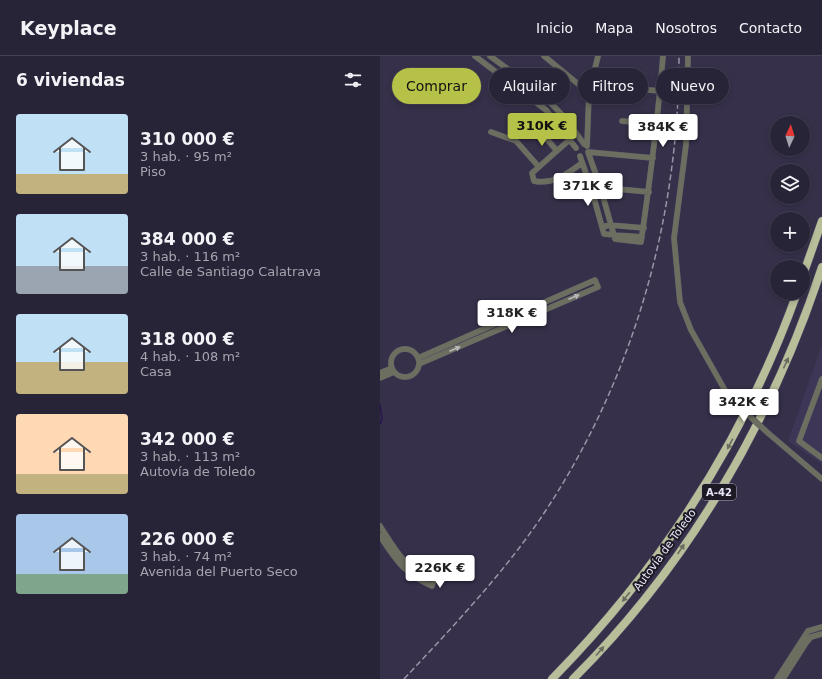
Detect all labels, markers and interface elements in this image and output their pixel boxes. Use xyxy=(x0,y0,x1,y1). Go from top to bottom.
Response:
text: Keyplace xyxy=(20,17,117,39)
text: Inicio xyxy=(536,20,573,36)
text: Mapa xyxy=(595,20,633,36)
text: Nosotros xyxy=(655,20,717,36)
text: Contacto xyxy=(739,20,802,36)
chip: Comprar xyxy=(392,68,481,104)
chip: Alquilar xyxy=(489,68,570,104)
chip: Filtros xyxy=(578,68,648,104)
chip: Nuevo xyxy=(656,68,729,104)
icon: filters xyxy=(342,69,364,91)
text: 6 viviendas xyxy=(16,70,125,90)
pin: 310K € xyxy=(509,113,575,147)
pin: 384K € xyxy=(630,114,696,148)
north arrow xyxy=(770,116,810,156)
map controls xyxy=(770,116,810,300)
text: 310K € xyxy=(517,118,567,133)
text: 384K € xyxy=(638,119,688,134)
text: 310 000 € xyxy=(140,129,235,149)
icon: home xyxy=(48,130,96,178)
text: 3 hab. · 95 m² xyxy=(140,149,232,164)
text: Piso xyxy=(140,164,166,179)
button: layers xyxy=(770,164,810,204)
pin: 371K € xyxy=(555,173,621,207)
text: 371K € xyxy=(563,178,613,193)
button: + xyxy=(770,212,810,252)
text: 384 000 € xyxy=(140,229,235,249)
icon: home xyxy=(48,230,96,278)
text: 3 hab. · 116 m² xyxy=(140,249,240,264)
button: − xyxy=(770,260,810,300)
text: Calle de Santiago Calatrava xyxy=(140,264,321,279)
one-way arrow xyxy=(569,294,581,300)
pin: 318K € xyxy=(479,300,545,334)
text: 318K € xyxy=(487,305,537,320)
text: 318 000 € xyxy=(140,329,235,349)
icon: home xyxy=(48,330,96,378)
one-way arrow xyxy=(449,346,460,352)
text: 4 hab. · 108 m² xyxy=(140,349,240,364)
one-way arrow xyxy=(783,358,789,369)
text: Casa xyxy=(140,364,172,379)
pin: 342K € xyxy=(711,389,777,423)
text: 342K € xyxy=(719,394,769,409)
text: 342 000 € xyxy=(140,429,235,449)
icon: home xyxy=(48,430,96,478)
one-way arrow xyxy=(726,438,733,449)
text: 3 hab. · 113 m² xyxy=(140,449,240,464)
text: Autovía de Toledo xyxy=(140,464,255,479)
road number: A-42 xyxy=(702,484,736,500)
street label: Autovía de Toledo xyxy=(631,506,699,593)
text: 226 000 € xyxy=(140,529,235,549)
icon: home xyxy=(48,530,96,578)
one-way arrow xyxy=(677,544,685,555)
text: 3 hab. · 74 m² xyxy=(140,549,232,564)
pin: 226K € xyxy=(407,555,473,589)
text: 226K € xyxy=(415,560,465,575)
text: Avenida del Puerto Seco xyxy=(140,564,298,579)
one-way arrow xyxy=(621,592,630,603)
one-way arrow xyxy=(595,646,605,656)

